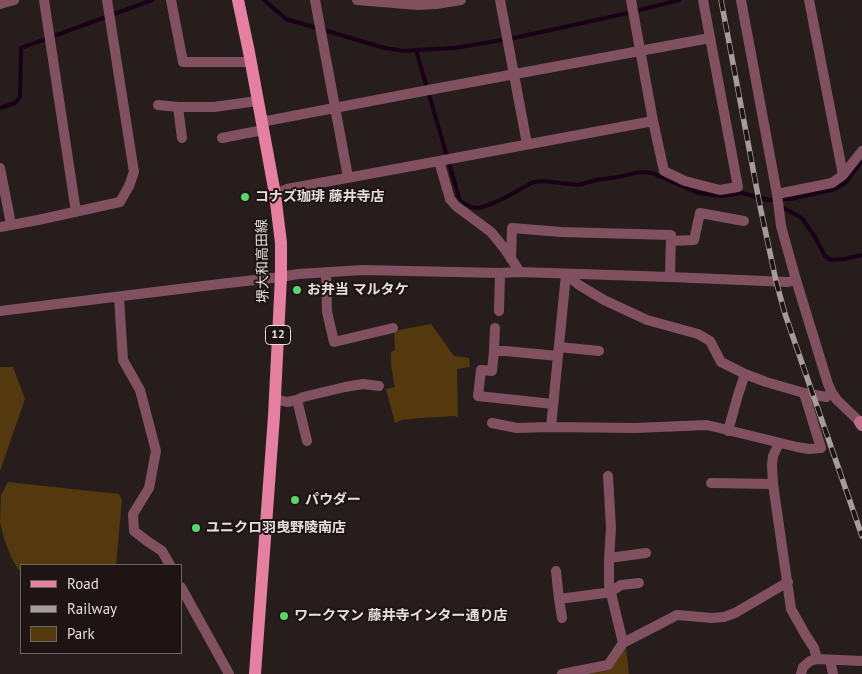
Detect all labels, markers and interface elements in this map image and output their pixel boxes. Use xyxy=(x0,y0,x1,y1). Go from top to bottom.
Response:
place label: コナズ珈琲 藤井寺店 xyxy=(255,189,385,205)
marker: コナズ珈琲 藤井寺店 xyxy=(239,191,251,203)
street label: 堺大和高田線 xyxy=(254,219,272,303)
place label: お弁当 マルタケ xyxy=(307,282,409,298)
marker: お弁当 マルタケ xyxy=(291,284,303,296)
road number: 12 xyxy=(266,326,290,344)
place label: パウダー xyxy=(305,492,361,508)
marker: パウダー xyxy=(289,494,301,506)
place label: ユニクロ羽曳野陵南店 xyxy=(206,520,346,536)
marker: ユニクロ羽曳野陵南店 xyxy=(190,522,202,534)
legend xyxy=(20,564,182,654)
text: Road xyxy=(67,574,99,593)
text: Railway xyxy=(67,599,117,618)
place label: ワークマン 藤井寺インター通り店 xyxy=(294,608,508,624)
marker: ワークマン 藤井寺インター通り店 xyxy=(278,610,290,622)
text: Park xyxy=(67,624,95,643)

